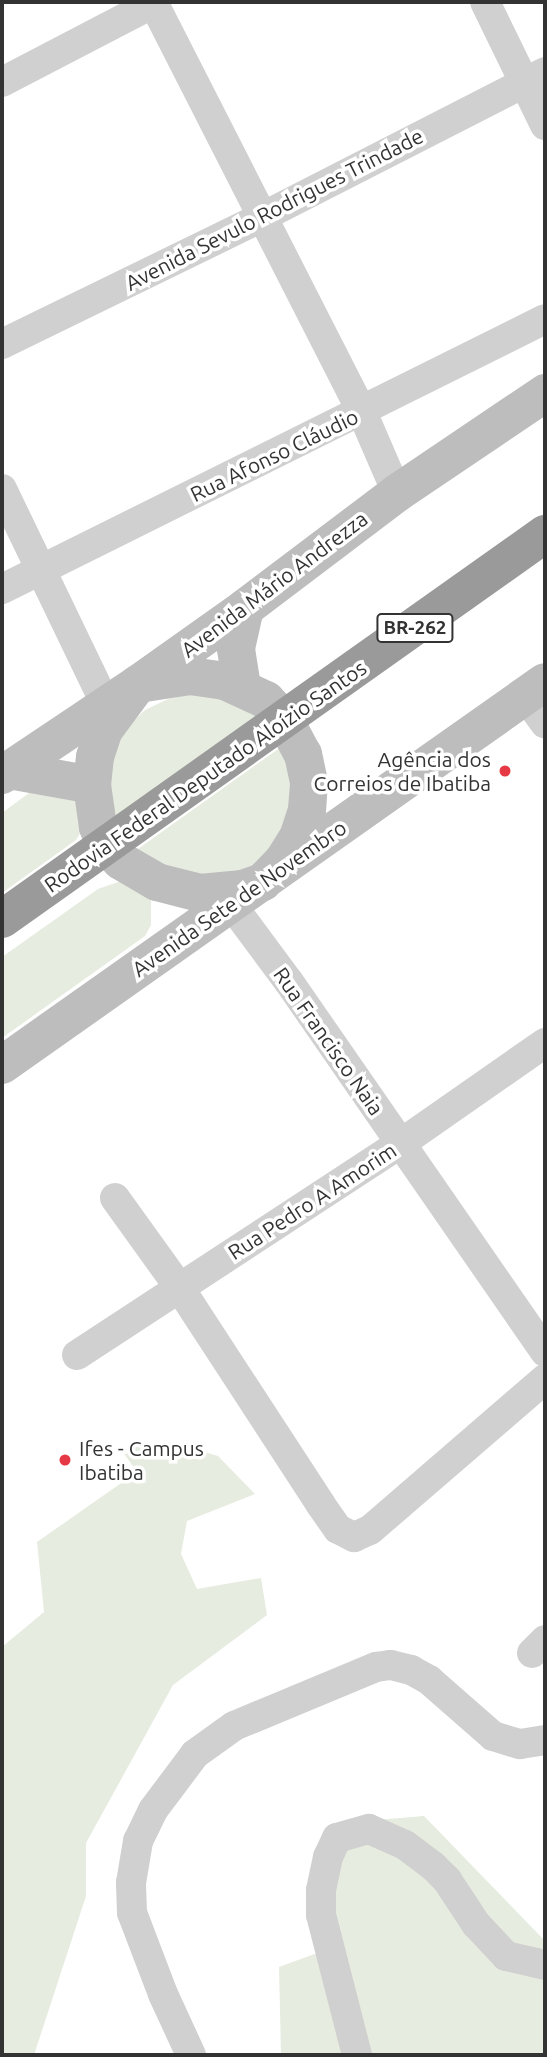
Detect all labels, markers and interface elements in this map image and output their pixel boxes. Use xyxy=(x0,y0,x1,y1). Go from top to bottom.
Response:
street label: Avenida Sevulo Rodrigues Trindade xyxy=(121,123,427,295)
street label: Rua Afonso Cláudio xyxy=(186,403,362,507)
street label: Avenida Mário Andrezza xyxy=(176,506,372,662)
road number: BR-262 xyxy=(375,612,455,643)
street label: Rodovia Federal Deputado Aloízio Santos xyxy=(39,655,371,897)
place label: Agência dos Correios de Ibatiba xyxy=(313,746,491,796)
marker: Agência dos Correios de Ibatiba xyxy=(497,763,513,779)
street label: Avenida Sete de Novembro xyxy=(127,814,351,982)
street label: Rua Francisco Naia xyxy=(269,962,389,1120)
street label: Rua Pedro A Amorim xyxy=(223,1137,401,1265)
place label: Ifes - Campus Ibatiba xyxy=(79,1435,204,1485)
marker: Ifes - Campus Ibatiba xyxy=(57,1452,73,1468)

